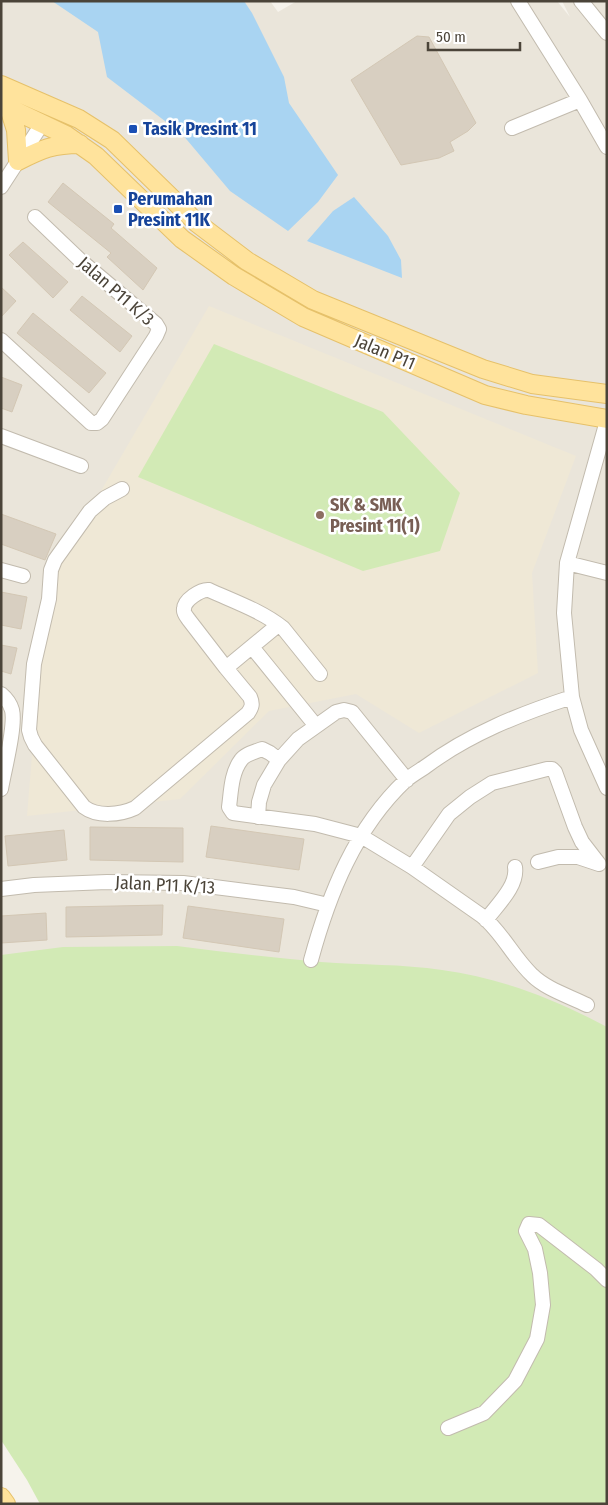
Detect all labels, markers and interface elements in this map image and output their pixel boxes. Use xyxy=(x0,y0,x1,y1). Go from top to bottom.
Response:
scale bar xyxy=(428,20,520,52)
text: 50 m xyxy=(436,28,466,46)
place label: Tasik Presint 11 xyxy=(143,118,257,140)
marker: Tasik Presint 11 xyxy=(127,123,139,135)
place label: Perumahan Presint 11K xyxy=(128,188,213,231)
marker: Perumahan Presint 11K xyxy=(112,203,124,215)
street label: Jalan P11 K/3 xyxy=(73,252,159,330)
street label: Jalan P11 xyxy=(351,329,419,375)
place label: SK & SMK Presint 11(1) xyxy=(330,494,420,537)
marker: SK & SMK Presint 11(1) xyxy=(314,509,326,521)
street label: Jalan P11 K/13 xyxy=(114,871,216,899)

